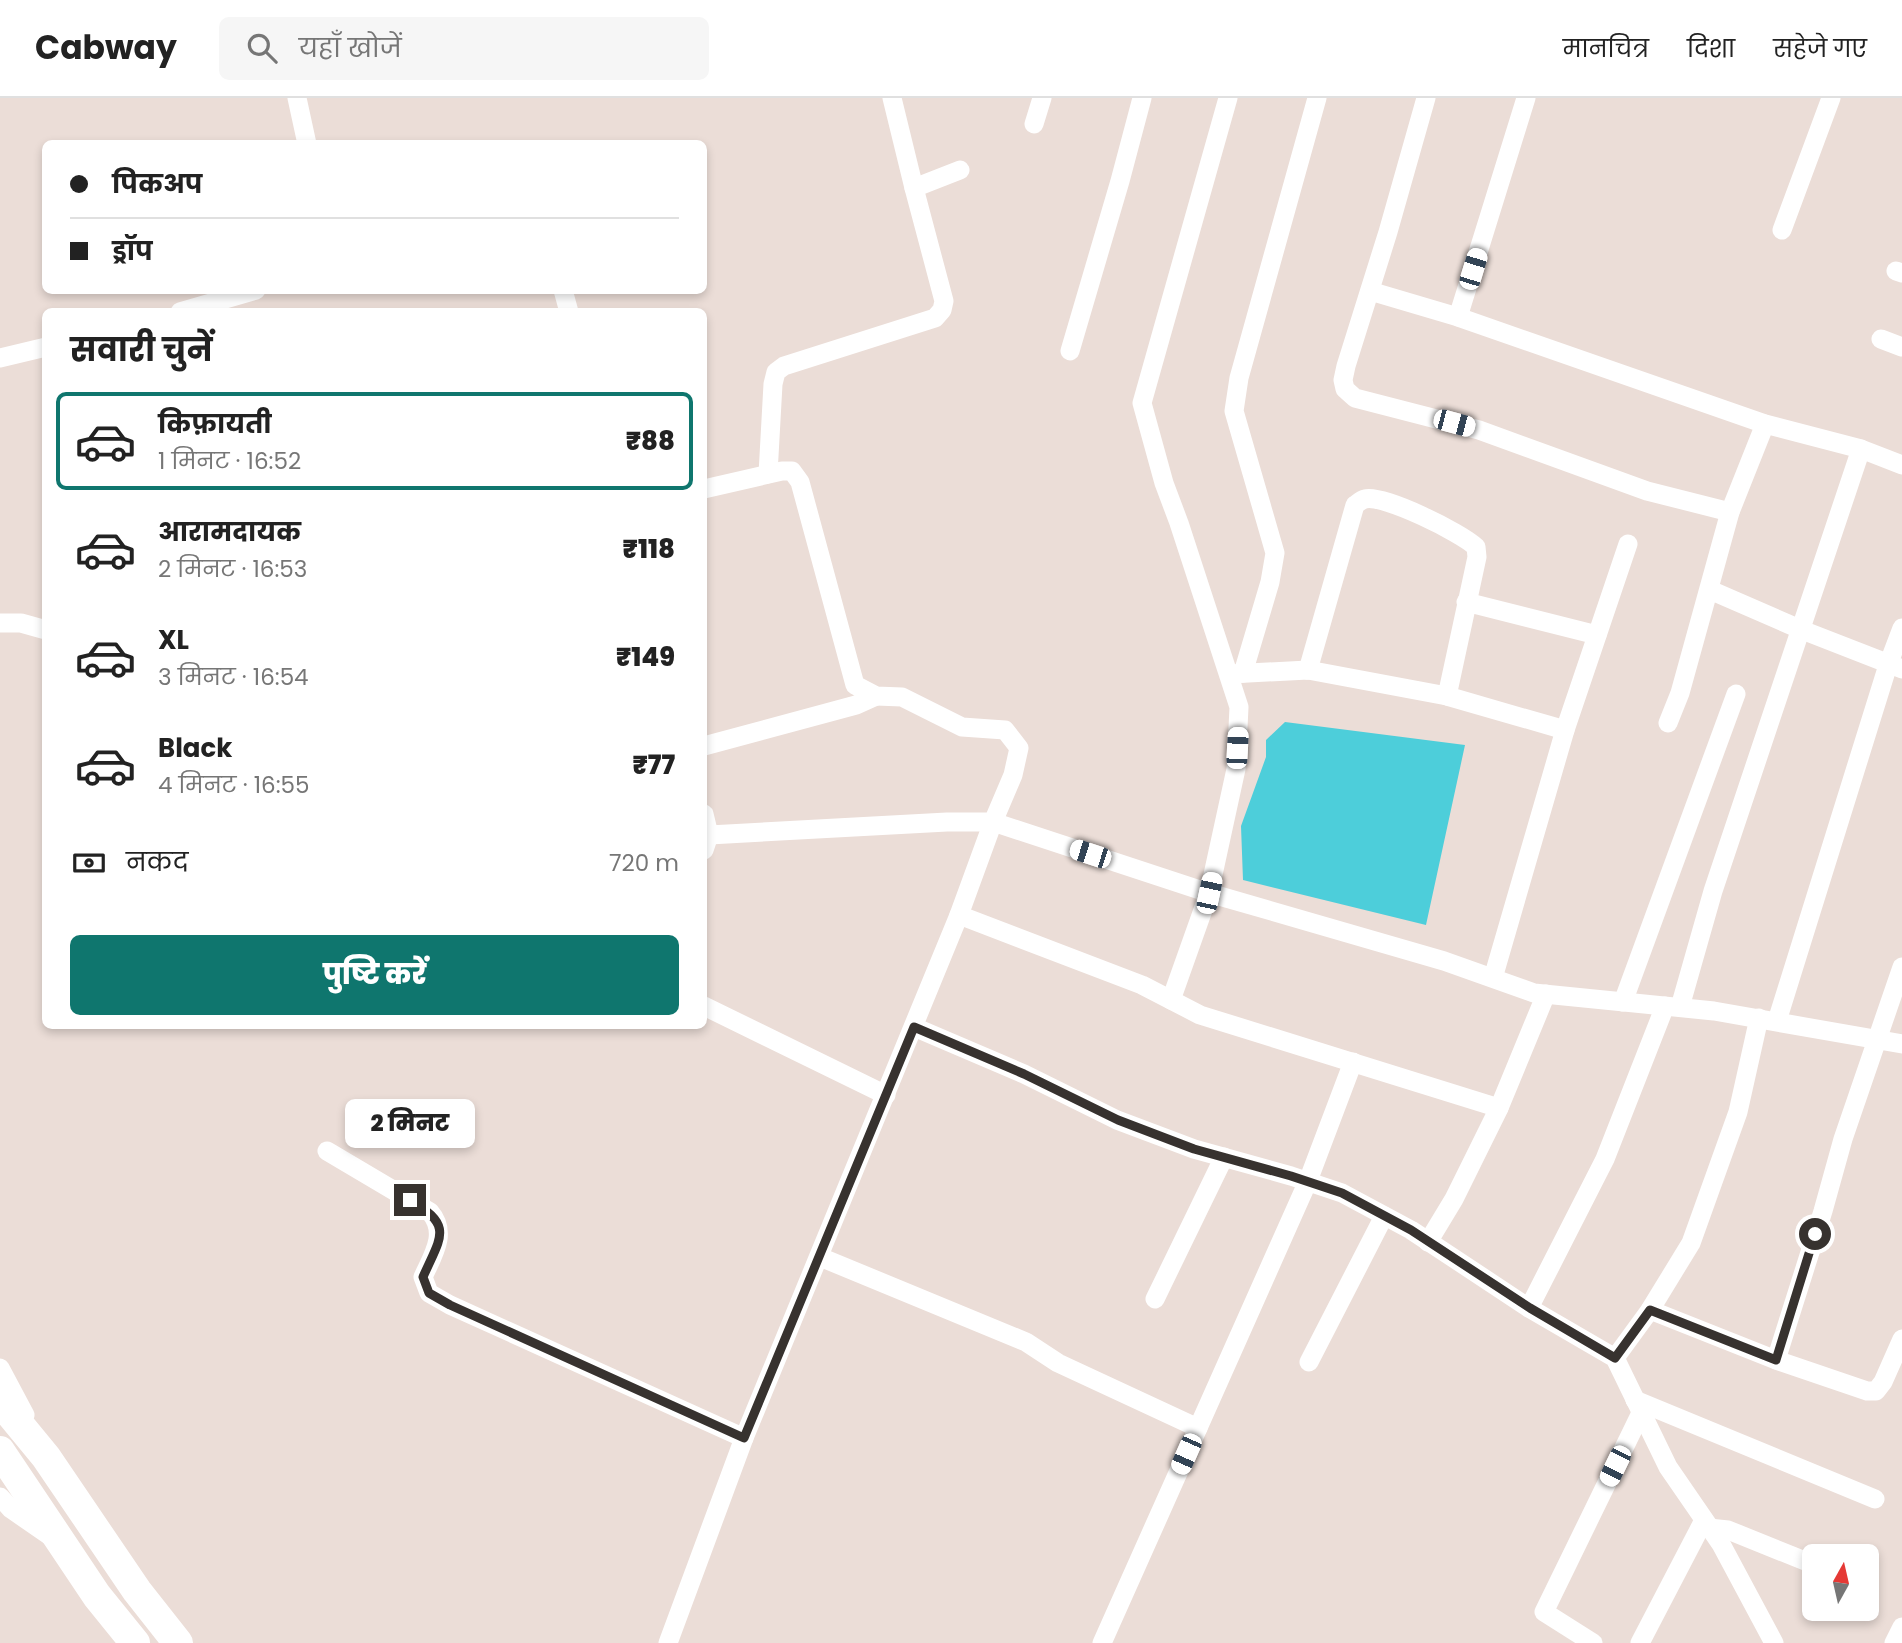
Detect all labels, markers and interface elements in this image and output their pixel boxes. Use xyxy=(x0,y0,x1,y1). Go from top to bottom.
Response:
search box xyxy=(219,17,709,80)
text: Cabway xyxy=(35,24,177,71)
icon: search xyxy=(243,29,281,67)
text: यहाँ खोजें xyxy=(299,30,402,66)
text: मानचित्र xyxy=(1563,32,1649,65)
text: दिशा xyxy=(1687,32,1735,65)
text: सहेजे गए xyxy=(1773,32,1867,65)
text: पिकअप xyxy=(112,166,202,202)
text: ड्रॉप xyxy=(112,233,153,269)
car xyxy=(1457,246,1490,292)
text: सवारी चुनें xyxy=(70,327,212,372)
text: किफ़ायती xyxy=(158,406,272,442)
car xyxy=(1431,407,1478,439)
icon: car xyxy=(74,410,137,473)
text: ₹88 xyxy=(626,423,675,459)
text: 1 मिनट · 16:52 xyxy=(158,445,301,477)
text: आरामदायक xyxy=(158,514,301,550)
icon: car xyxy=(74,518,137,581)
text: ₹118 xyxy=(623,531,675,567)
text: 2 मिनट · 16:53 xyxy=(158,553,307,585)
text: XL xyxy=(158,622,189,658)
icon: car xyxy=(74,626,137,689)
text: ₹149 xyxy=(616,639,675,675)
text: 3 मिनट · 16:54 xyxy=(158,661,309,693)
car xyxy=(1226,726,1249,770)
text: Black xyxy=(158,730,232,766)
icon: car xyxy=(74,734,137,797)
text: ₹77 xyxy=(633,747,675,783)
text: 4 मिनट · 16:55 xyxy=(158,769,309,801)
car xyxy=(1067,838,1114,870)
icon: cash xyxy=(70,844,108,882)
text: नकद xyxy=(126,844,188,880)
text: 720 m xyxy=(609,847,679,879)
car xyxy=(1195,870,1224,916)
button: पुष्टि करें xyxy=(70,935,679,1015)
callout: 2 मिनट xyxy=(345,1098,475,1148)
text: 2 मिनट xyxy=(371,1107,449,1139)
route end xyxy=(394,1184,426,1216)
route start xyxy=(1799,1218,1831,1250)
car xyxy=(1168,1431,1205,1477)
car xyxy=(1597,1443,1634,1489)
north arrow xyxy=(1802,1544,1880,1620)
map controls xyxy=(1802,1544,1879,1621)

